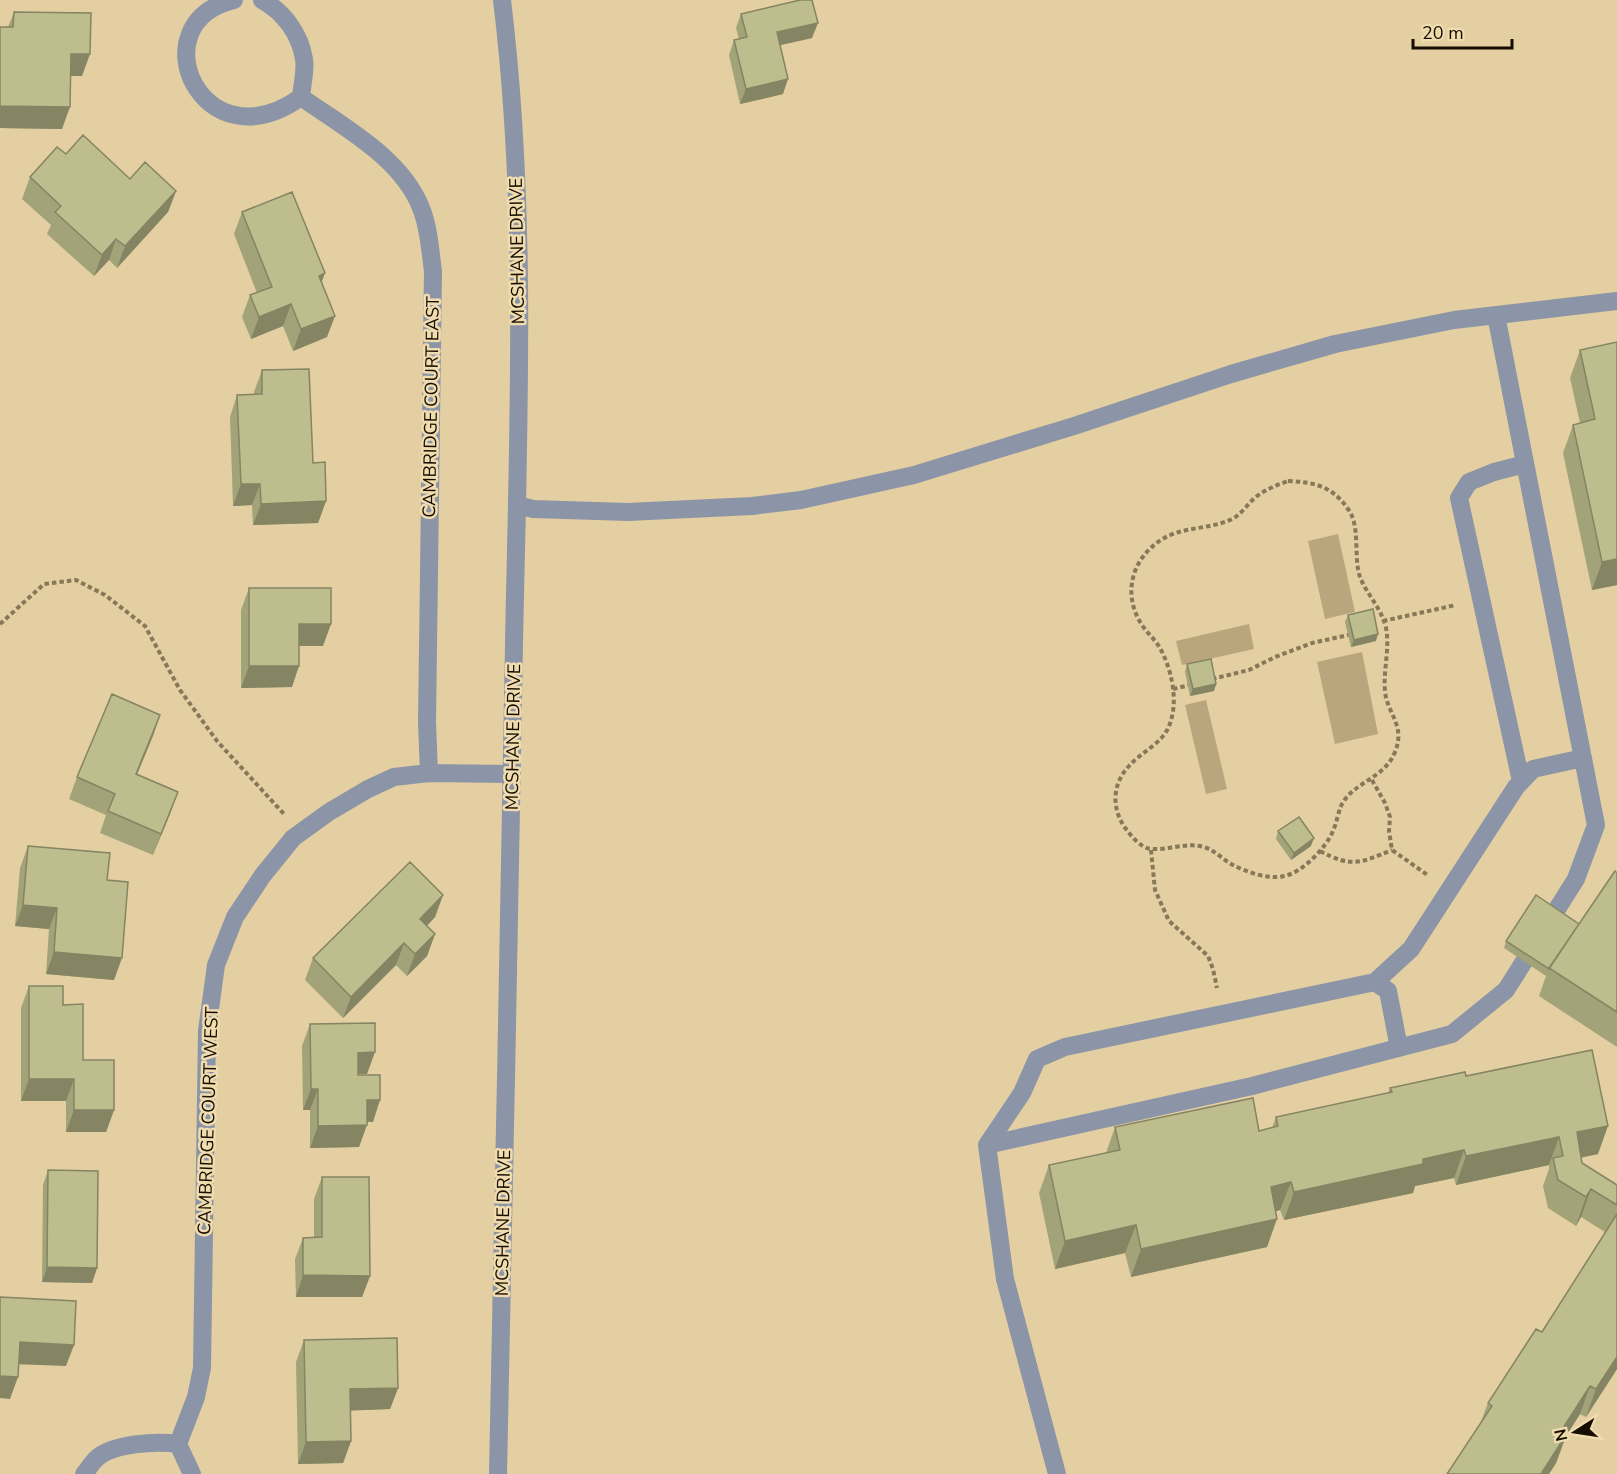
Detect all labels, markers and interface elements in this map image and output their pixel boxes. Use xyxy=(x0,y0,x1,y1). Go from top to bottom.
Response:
scale bar xyxy=(1413,12,1512,50)
text: 20 m xyxy=(1422,21,1464,45)
street label: MCSHANE DRIVE xyxy=(504,178,530,324)
street label: CAMBRIDGE COURT EAST xyxy=(417,296,445,518)
street label: MCSHANE DRIVE xyxy=(500,664,526,810)
street label: CAMBRIDGE COURT WEST xyxy=(192,1006,224,1235)
street label: MCSHANE DRIVE xyxy=(490,1150,516,1296)
north arrow xyxy=(1545,1402,1605,1462)
text: N xyxy=(1549,1427,1573,1443)

